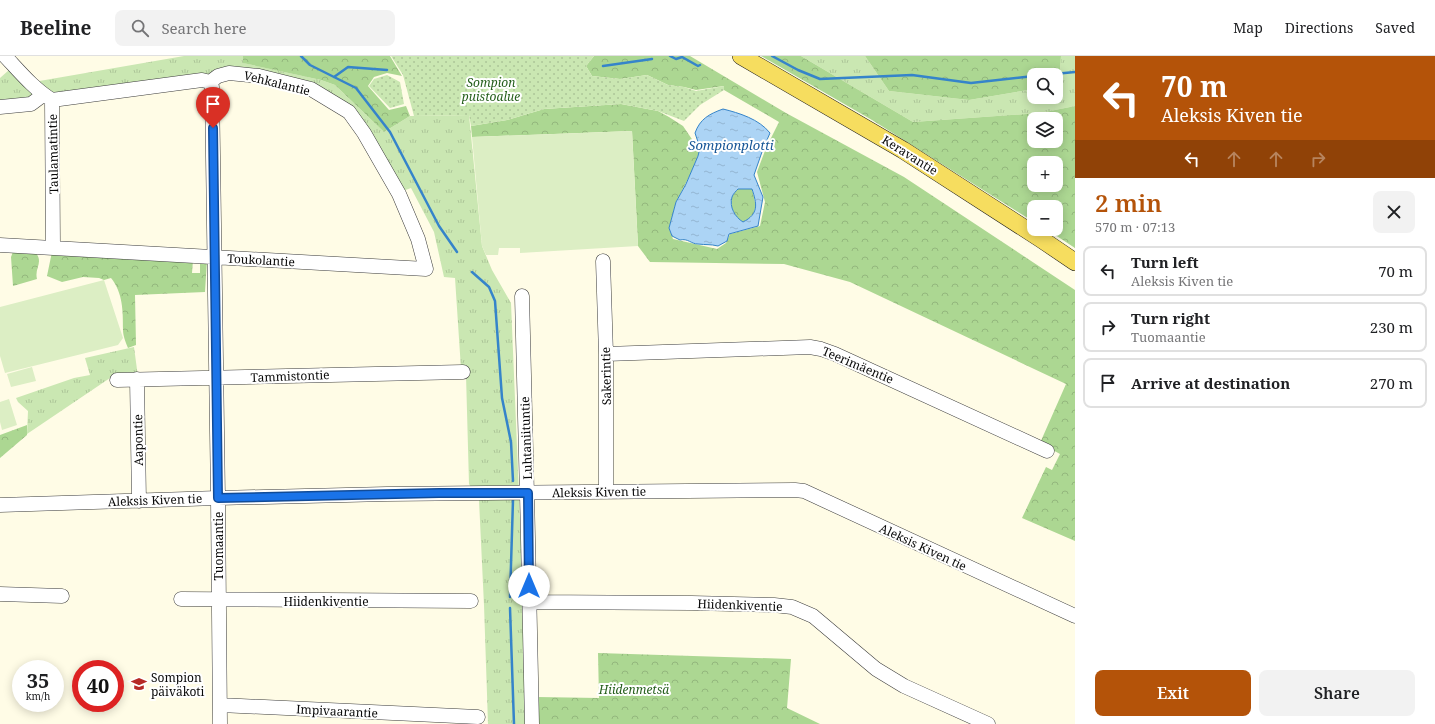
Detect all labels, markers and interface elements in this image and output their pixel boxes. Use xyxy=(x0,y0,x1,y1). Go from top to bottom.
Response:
search box xyxy=(115,10,395,46)
text: Beeline xyxy=(20,15,91,41)
icon: search xyxy=(129,17,151,39)
text: Search here xyxy=(161,18,247,38)
text: Map xyxy=(1233,18,1263,37)
text: Directions xyxy=(1285,18,1353,37)
text: Saved xyxy=(1375,18,1415,37)
street label: Vehkalantie xyxy=(242,67,312,99)
text: 70 m xyxy=(1161,67,1228,105)
map controls xyxy=(1027,68,1063,236)
button: search xyxy=(1027,68,1063,104)
icon: left xyxy=(1095,72,1147,124)
park label: Sompion puistoalue xyxy=(461,74,520,105)
pin xyxy=(196,87,230,128)
icon: arrive xyxy=(202,93,224,115)
text: Aleksis Kiven tie xyxy=(1161,103,1303,127)
button: layers xyxy=(1027,112,1063,148)
street label: Taulamatintie xyxy=(44,114,62,194)
street label: Keravantie xyxy=(879,131,941,179)
water label: Sompionplotti xyxy=(688,136,774,154)
icon: left xyxy=(1181,148,1203,170)
icon: ahead xyxy=(1223,148,1245,170)
icon: ahead xyxy=(1265,148,1287,170)
icon: right xyxy=(1307,148,1329,170)
button: + xyxy=(1027,156,1063,192)
text: 2 min xyxy=(1095,186,1162,219)
button: close xyxy=(1373,191,1415,233)
button: − xyxy=(1027,200,1063,236)
text: 570 m · 07:13 xyxy=(1095,218,1175,236)
street label: Toukolantie xyxy=(227,250,295,270)
text: Turn left xyxy=(1131,252,1199,272)
icon: left xyxy=(1097,260,1119,282)
text: 70 m xyxy=(1378,261,1413,281)
text: Aleksis Kiven tie xyxy=(1131,272,1233,290)
text: Turn right xyxy=(1131,308,1210,328)
icon: right xyxy=(1097,316,1119,338)
text: 230 m xyxy=(1370,317,1413,337)
text: Tuomaantie xyxy=(1131,328,1206,346)
street label: Teerimäentie xyxy=(820,342,896,388)
street label: Sakerintie xyxy=(597,347,615,405)
street label: Tammistontie xyxy=(250,366,330,386)
icon: arrive xyxy=(1097,372,1119,394)
text: Arrive at destination xyxy=(1131,373,1290,393)
text: 270 m xyxy=(1370,373,1413,393)
street label: Luhtaniituntie xyxy=(516,396,536,480)
street label: Aapontie xyxy=(129,414,147,466)
street label: Aleksis Kiven tie xyxy=(552,483,646,501)
street label: Aleksis Kiven tie xyxy=(108,490,202,510)
street label: Tuomaantie xyxy=(210,512,227,580)
street label: Aleksis Kiven tie xyxy=(877,519,969,575)
position arrow xyxy=(508,565,550,607)
street label: Hiidenkiventie xyxy=(283,593,369,610)
street label: Hiidenkiventie xyxy=(697,595,783,615)
speed limit sign: 40 xyxy=(72,660,124,712)
text: 35 xyxy=(27,667,49,694)
place label: Sompion päiväkoti xyxy=(151,669,205,700)
button: Exit xyxy=(1095,670,1251,716)
button: Share xyxy=(1259,670,1415,716)
school or university icon: Sompion päiväkoti xyxy=(130,675,148,693)
park label: Hiidenmetsä xyxy=(598,681,669,698)
text: km/h xyxy=(26,689,50,703)
street label: Impivaarantie xyxy=(296,700,378,722)

